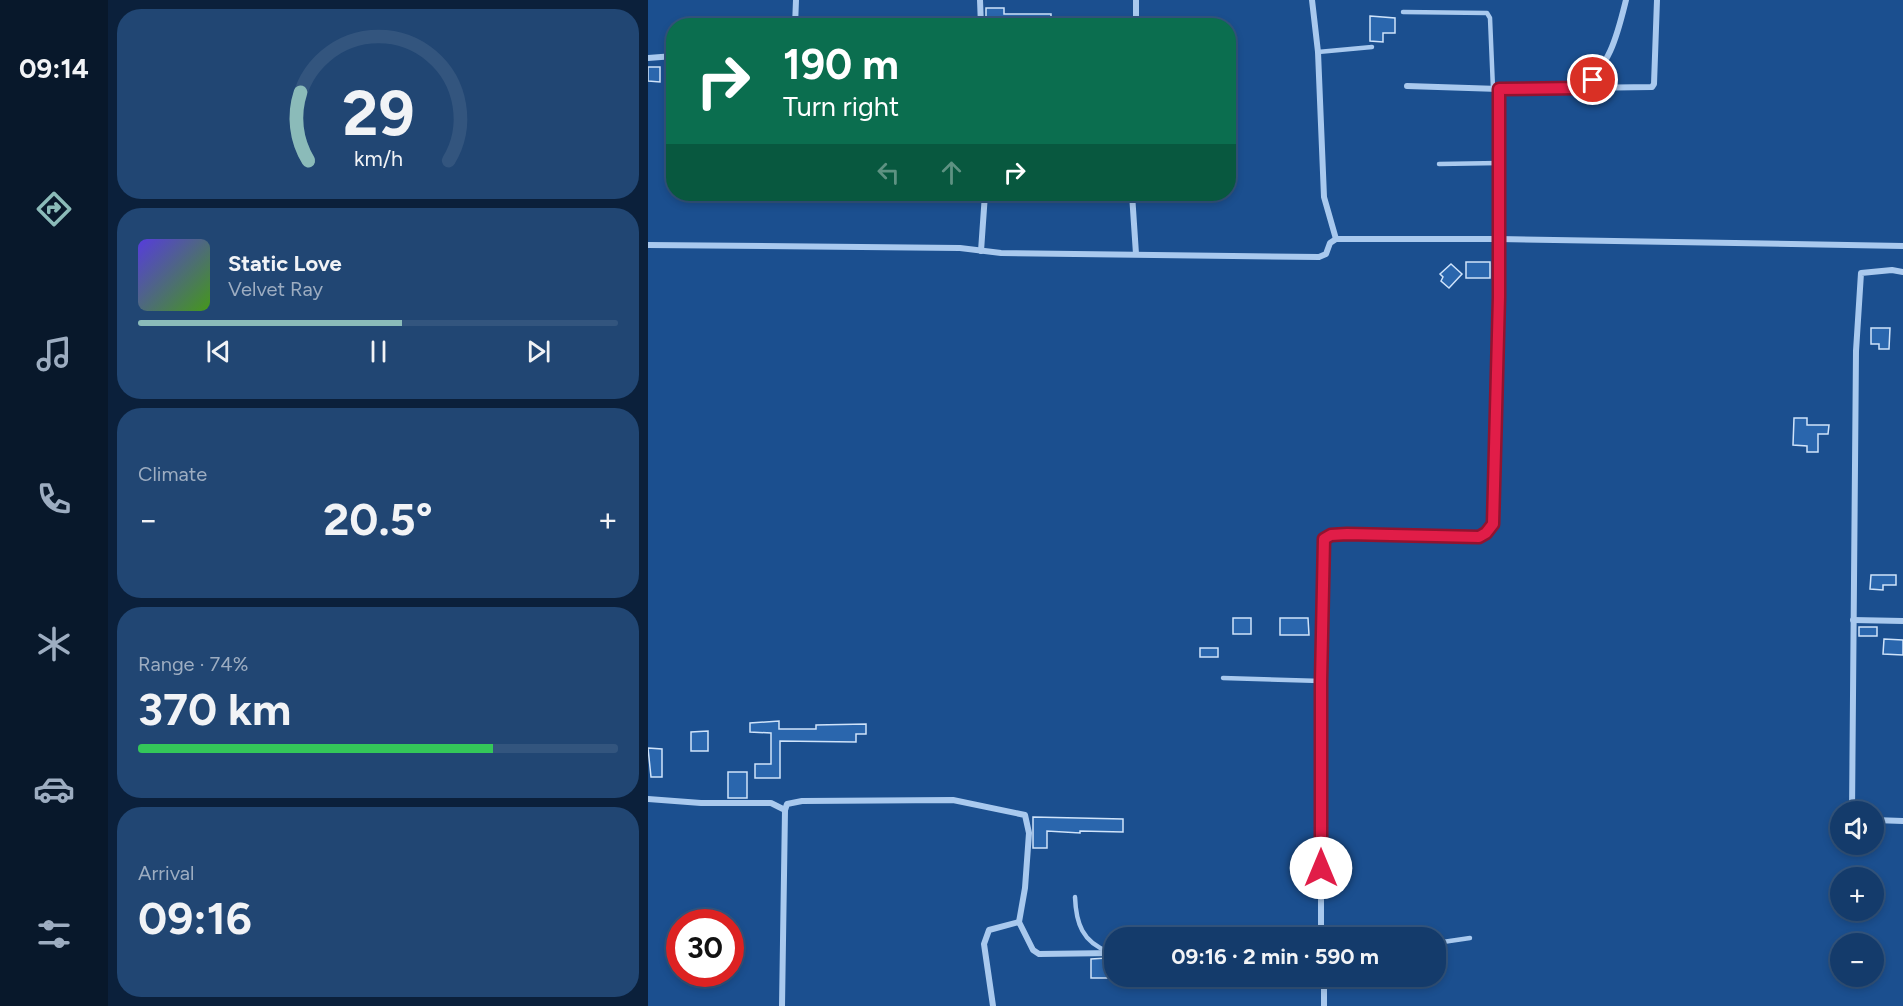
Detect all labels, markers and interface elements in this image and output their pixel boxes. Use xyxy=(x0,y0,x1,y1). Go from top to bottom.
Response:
text: 190 m xyxy=(783,39,899,90)
icon: right xyxy=(684,42,762,120)
text: 09:14 xyxy=(19,52,89,85)
pin xyxy=(1567,54,1618,105)
icon: arrive xyxy=(1576,63,1609,96)
text: 29 xyxy=(342,76,414,151)
text: Turn right xyxy=(783,90,899,123)
text: km/h xyxy=(354,147,402,172)
icon: left xyxy=(872,156,905,189)
icon: ahead xyxy=(935,156,968,189)
icon: right xyxy=(998,156,1031,189)
icon: directions xyxy=(33,188,75,230)
text: Static Love xyxy=(228,250,342,277)
text: Velvet Ray xyxy=(228,277,323,301)
icon: music xyxy=(33,333,75,375)
icon: previous xyxy=(202,335,235,368)
icon: pause xyxy=(362,335,395,368)
icon: next xyxy=(522,335,555,368)
text: Climate xyxy=(138,462,207,486)
icon: phone xyxy=(33,478,75,520)
text: 20.5° xyxy=(323,492,433,546)
text: − xyxy=(138,500,159,539)
text: + xyxy=(597,500,618,539)
icon: climate xyxy=(33,623,75,665)
text: Range · 74% xyxy=(138,652,248,676)
text: 370 km xyxy=(138,682,291,736)
icon: car xyxy=(33,768,75,810)
map controls xyxy=(1830,801,1884,987)
button: sound xyxy=(1830,801,1884,855)
position arrow xyxy=(1289,836,1353,900)
text: Arrival xyxy=(138,861,194,885)
button: + xyxy=(1830,867,1884,921)
text: 09:16 xyxy=(138,891,252,945)
speed limit sign: 30 xyxy=(666,909,744,987)
icon: filters xyxy=(33,913,75,955)
button: − xyxy=(1830,933,1884,987)
text: 09:16 · 2 min · 590 m xyxy=(1171,943,1379,970)

